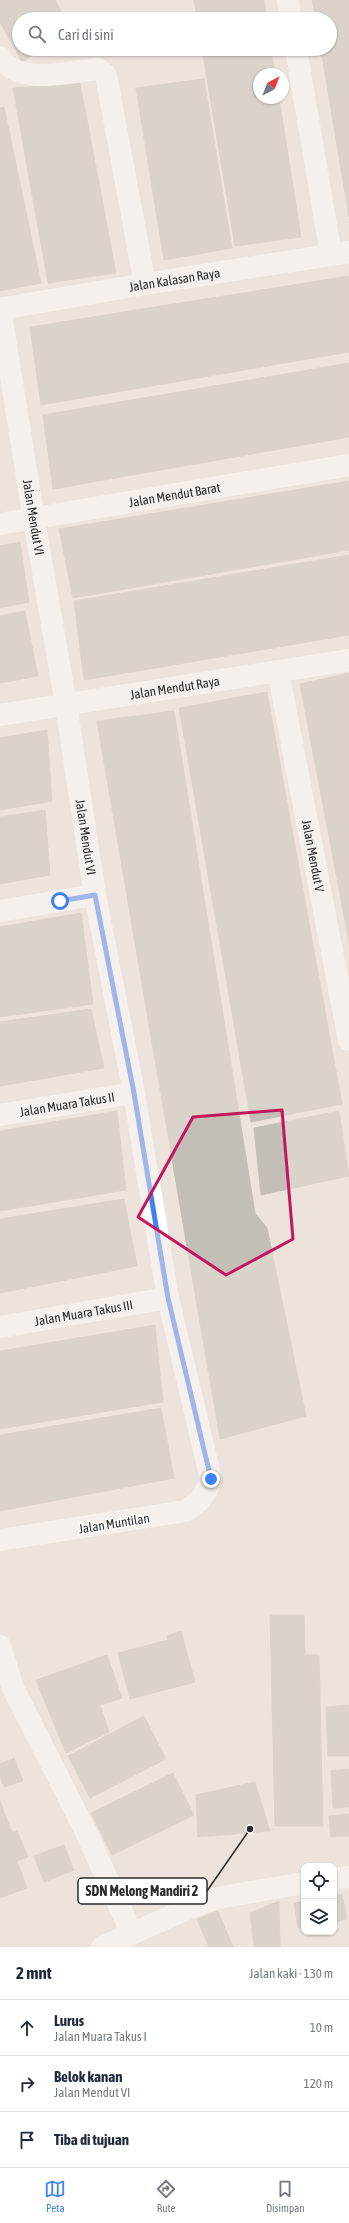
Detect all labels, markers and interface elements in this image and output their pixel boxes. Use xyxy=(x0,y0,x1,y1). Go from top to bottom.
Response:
search box xyxy=(12,12,337,56)
icon: search xyxy=(26,23,48,45)
text: Cari di sini xyxy=(58,26,114,43)
north arrow xyxy=(253,68,289,104)
street label: Jalan Kalasan Raya xyxy=(128,265,221,295)
street label: Jalan Mendut VI xyxy=(20,478,47,556)
street label: Jalan Mendut Barat xyxy=(128,480,222,510)
street label: Jalan Mendut Raya xyxy=(129,673,221,702)
street label: Jalan Mendut VI xyxy=(72,798,99,876)
street label: Jalan Mendut V xyxy=(299,818,327,894)
route start xyxy=(51,892,69,910)
street label: Jalan Muara Takus II xyxy=(19,1089,116,1120)
street label: Jalan Muara Takus III xyxy=(34,1297,134,1329)
route end xyxy=(202,1470,220,1488)
street label: Jalan Muntilan xyxy=(78,1510,151,1537)
map controls xyxy=(301,1863,337,1935)
button: locate xyxy=(301,1863,337,1899)
callout: SDN Melong Mandiri 2 xyxy=(78,1878,207,1904)
text: SDN Melong Mandiri 2 xyxy=(86,1883,199,1899)
button: layers xyxy=(301,1899,337,1935)
text: 2 mnt xyxy=(16,1963,52,1983)
text: Jalan kaki · 130 m xyxy=(249,1966,333,1981)
text: Lurus xyxy=(54,2012,84,2029)
icon: ahead xyxy=(16,2017,38,2039)
text: 10 m xyxy=(310,2020,333,2035)
text: Jalan Muara Takus I xyxy=(54,2029,147,2044)
text: Belok kanan xyxy=(54,2068,123,2085)
icon: right xyxy=(16,2073,38,2095)
text: 120 m xyxy=(304,2076,333,2091)
text: Jalan Mendut VI xyxy=(54,2085,130,2100)
icon: arrive xyxy=(16,2129,38,2151)
text: Tiba di tujuan xyxy=(54,2131,129,2148)
tab: Peta xyxy=(44,2178,66,2214)
tab: Rute xyxy=(155,2178,177,2214)
tab: Disimpan xyxy=(266,2178,305,2214)

